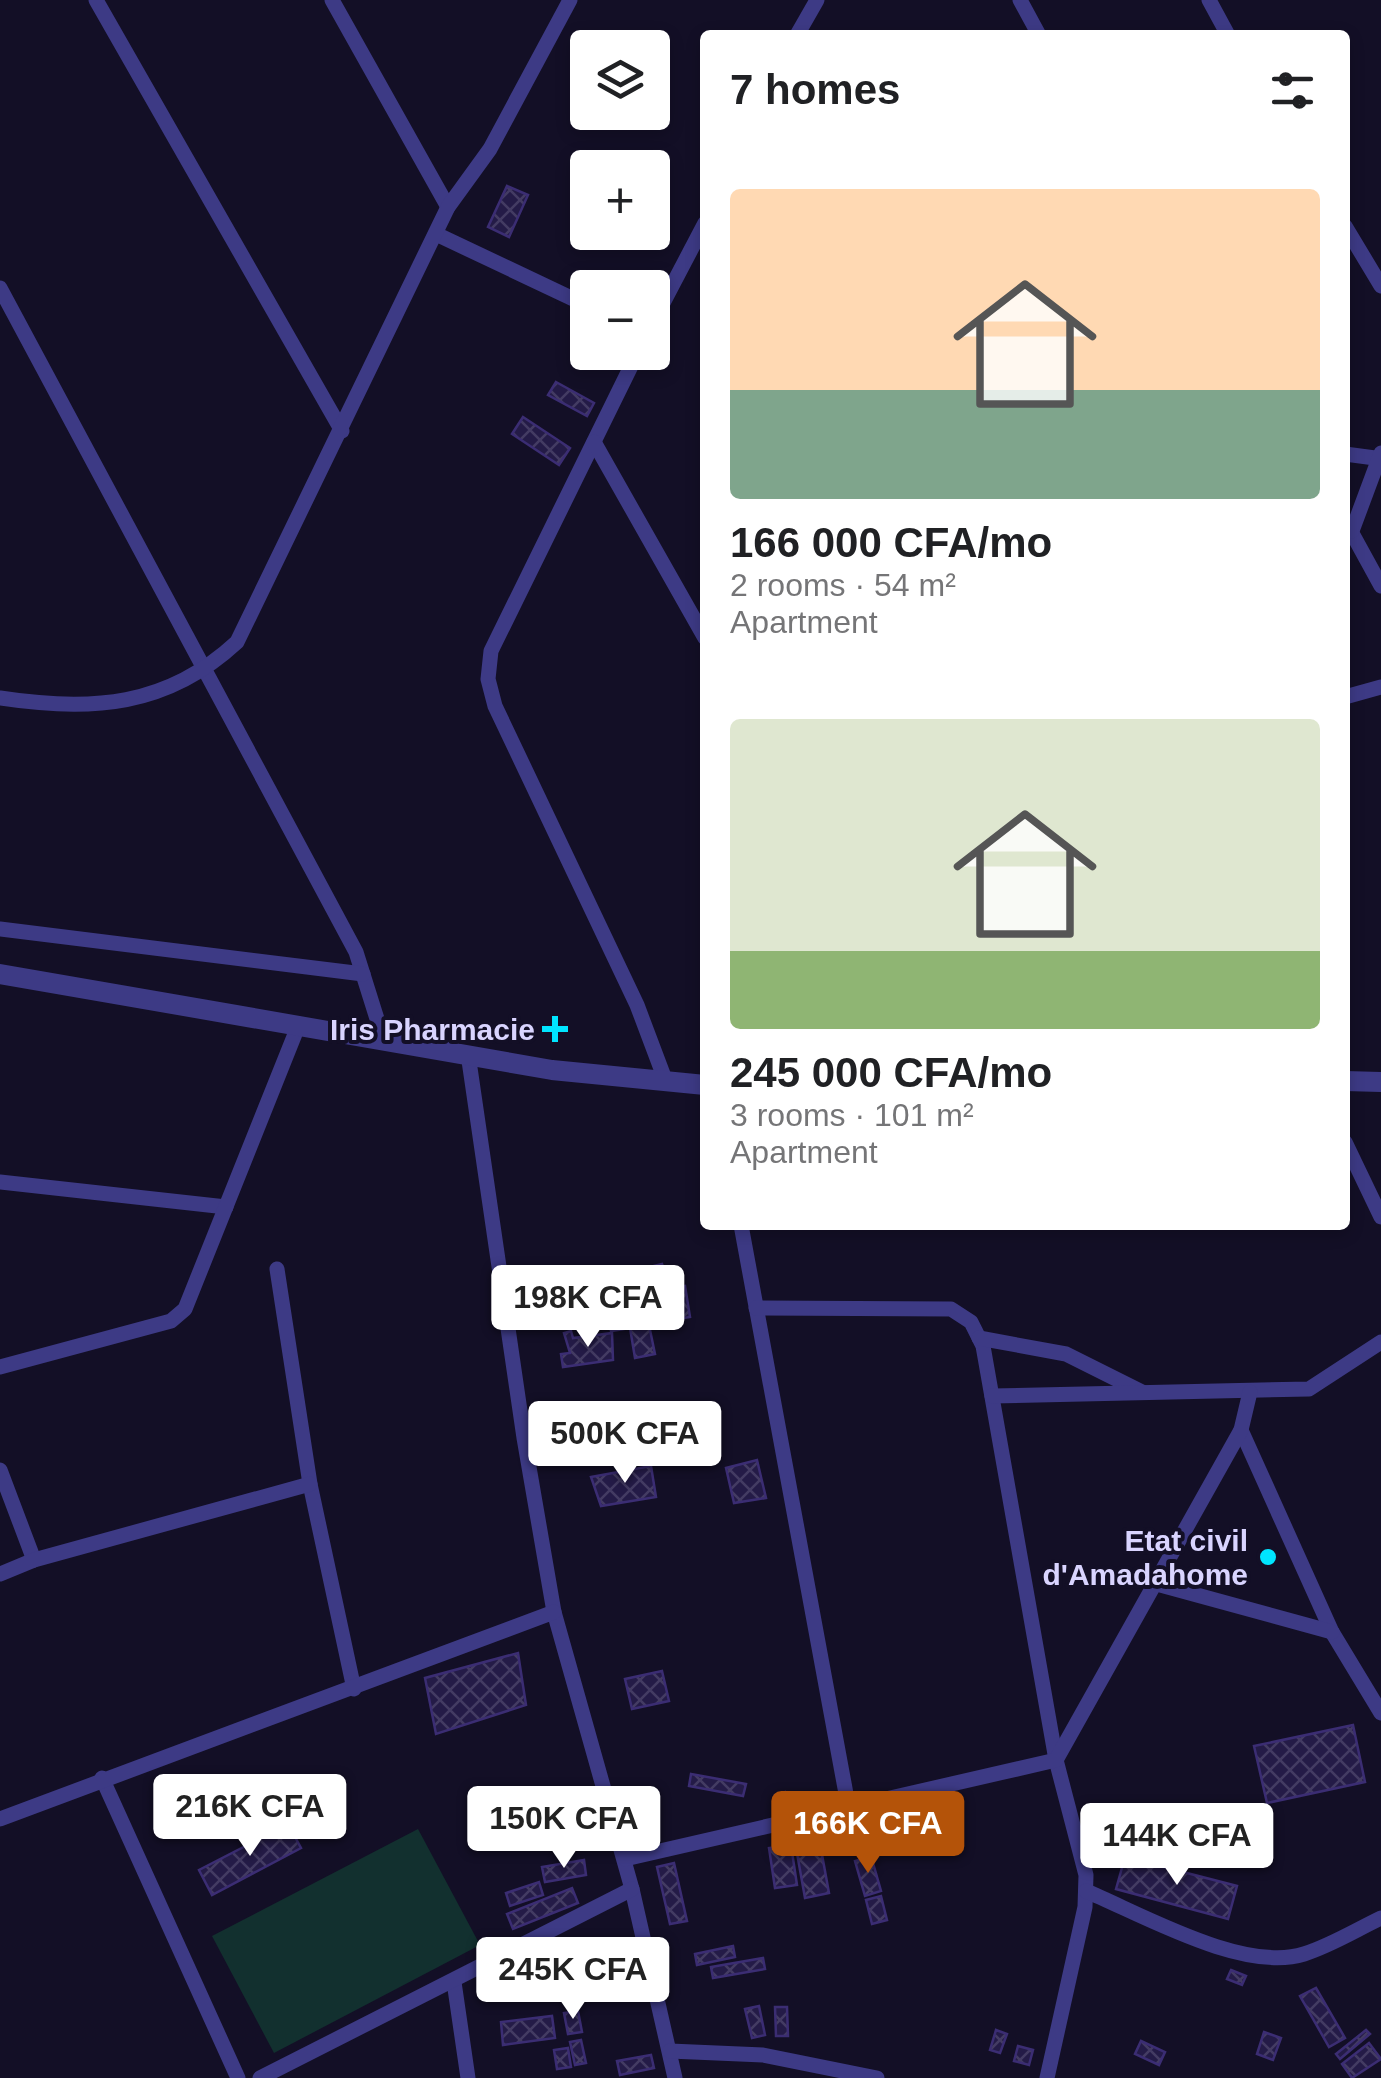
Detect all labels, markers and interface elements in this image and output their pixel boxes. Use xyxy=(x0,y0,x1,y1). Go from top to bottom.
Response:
map controls xyxy=(570,30,670,370)
button: layers xyxy=(570,30,670,130)
icon: filters xyxy=(1265,63,1320,118)
text: 7 homes xyxy=(730,66,900,113)
button: + xyxy=(570,150,670,250)
icon: home xyxy=(935,254,1115,434)
button: − xyxy=(570,270,670,370)
text: 166 000 CFA/mo xyxy=(730,519,1052,566)
text: 2 rooms · 54 m² xyxy=(730,567,956,603)
text: Apartment xyxy=(730,604,878,640)
icon: home xyxy=(935,784,1115,964)
place label: Iris Pharmacie xyxy=(330,1013,535,1046)
marker: Iris Pharmacie xyxy=(544,1018,566,1040)
text: 245 000 CFA/mo xyxy=(730,1049,1052,1096)
text: 3 rooms · 101 m² xyxy=(730,1097,974,1133)
text: Apartment xyxy=(730,1134,878,1170)
pin: 198K CFA xyxy=(485,1265,691,1350)
text: 198K CFA xyxy=(513,1279,663,1315)
pin: 500K CFA xyxy=(522,1401,728,1486)
text: 500K CFA xyxy=(550,1415,700,1451)
place label: Etat civil d'Amadahome xyxy=(1042,1524,1248,1591)
marker: Etat civil d'Amadahome xyxy=(1257,1546,1279,1568)
pin: 216K CFA xyxy=(147,1774,353,1859)
pin: 150K CFA xyxy=(461,1786,667,1871)
text: 216K CFA xyxy=(175,1788,325,1824)
pin: 166K CFA xyxy=(765,1791,971,1876)
text: 150K CFA xyxy=(489,1800,639,1836)
pin: 144K CFA xyxy=(1074,1803,1280,1888)
text: 166K CFA xyxy=(793,1805,943,1841)
text: 144K CFA xyxy=(1102,1817,1252,1853)
pin: 245K CFA xyxy=(470,1937,676,2022)
text: 245K CFA xyxy=(498,1951,648,1987)

